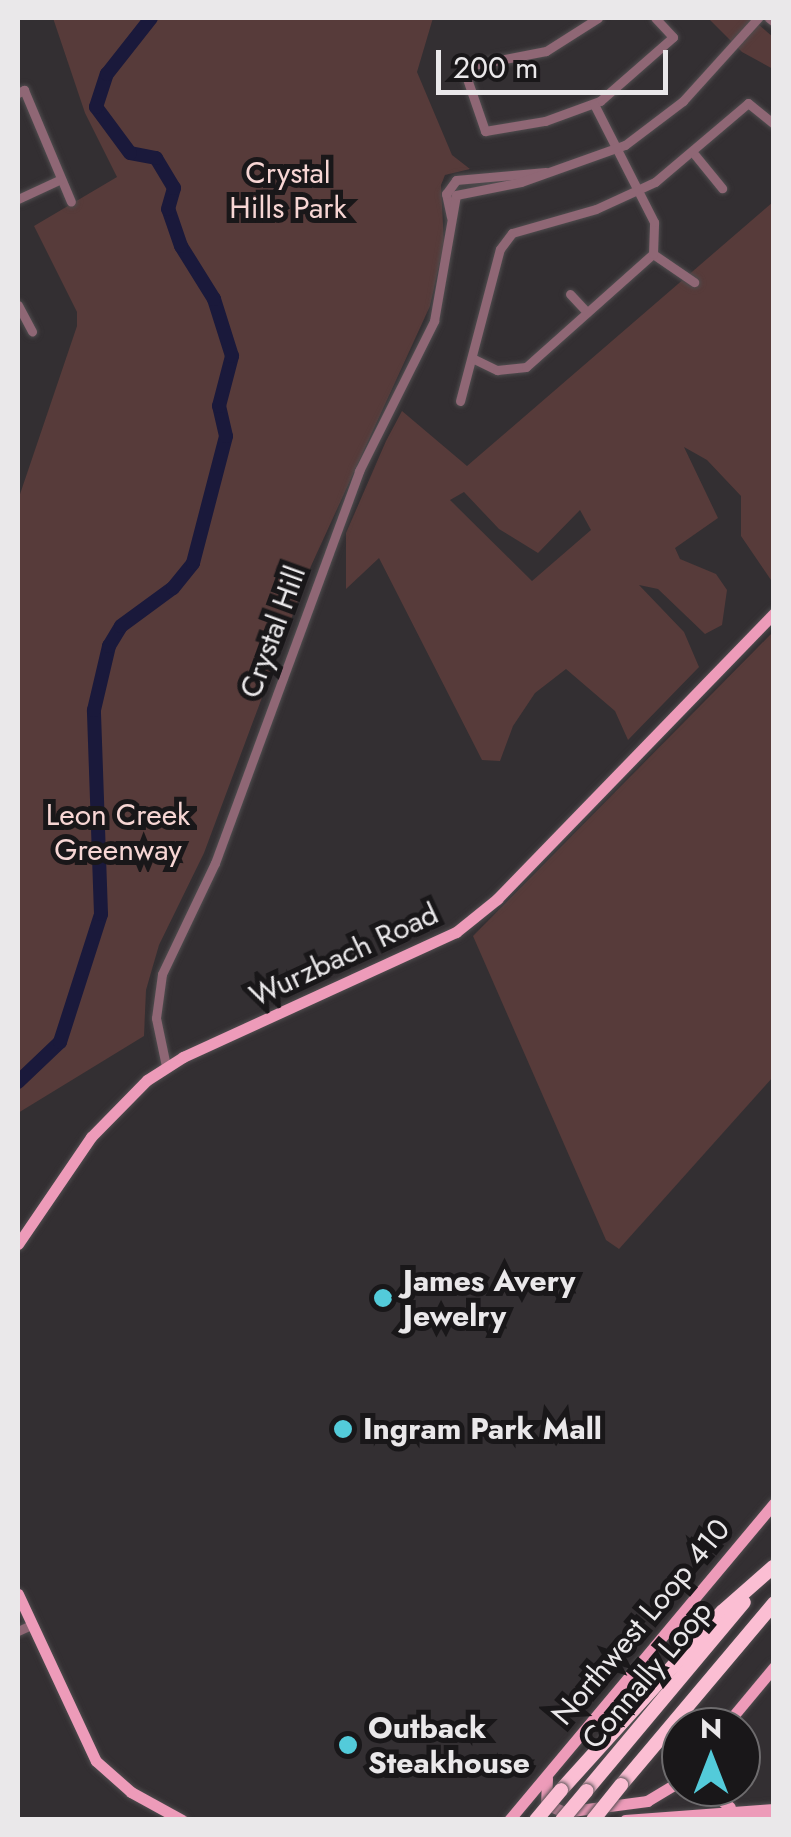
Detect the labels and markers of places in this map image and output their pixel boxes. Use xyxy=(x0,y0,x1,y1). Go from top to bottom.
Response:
place label: James Avery Jewelry xyxy=(403,1263,575,1334)
marker: James Avery Jewelry xyxy=(372,1287,394,1309)
place label: Ingram Park Mall xyxy=(363,1411,602,1447)
marker: Ingram Park Mall xyxy=(332,1418,354,1440)
place label: Outback Steakhouse xyxy=(368,1710,530,1780)
marker: Outback Steakhouse xyxy=(337,1734,359,1756)

